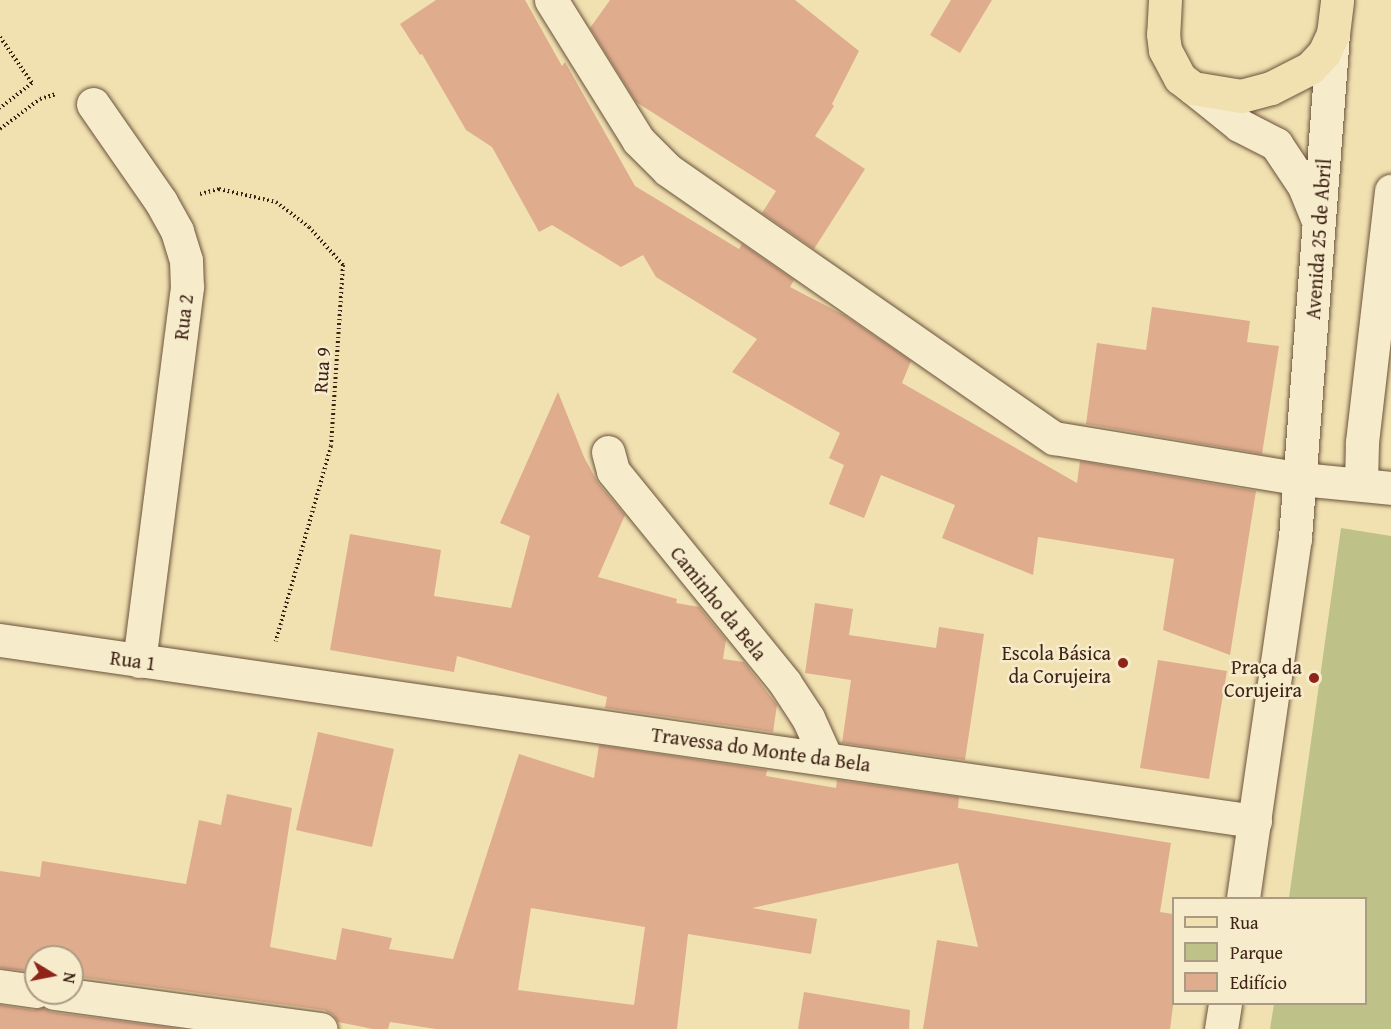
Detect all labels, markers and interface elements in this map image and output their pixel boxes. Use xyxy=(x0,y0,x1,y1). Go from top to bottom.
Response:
street label: Avenida 25 de Abril xyxy=(1300,158,1336,320)
street label: Rua 2 xyxy=(168,293,198,341)
street label: Rua 9 xyxy=(307,346,335,394)
street label: Caminho da Bela xyxy=(666,541,772,665)
place label: Escola Básica da Corujeira xyxy=(1002,640,1111,687)
street label: Rua 1 xyxy=(109,645,157,675)
place label: Praça da Corujeira xyxy=(1224,654,1302,701)
marker: Escola Básica da Corujeira xyxy=(1116,656,1130,670)
marker: Praça da Corujeira xyxy=(1307,671,1321,685)
street label: Travessa do Monte da Bela xyxy=(650,722,872,776)
legend xyxy=(1172,897,1367,1005)
text: Rua xyxy=(1230,909,1259,936)
text: Parque xyxy=(1230,939,1283,966)
north arrow xyxy=(24,945,84,1005)
text: Edifício xyxy=(1230,969,1287,996)
text: N xyxy=(57,970,83,985)

